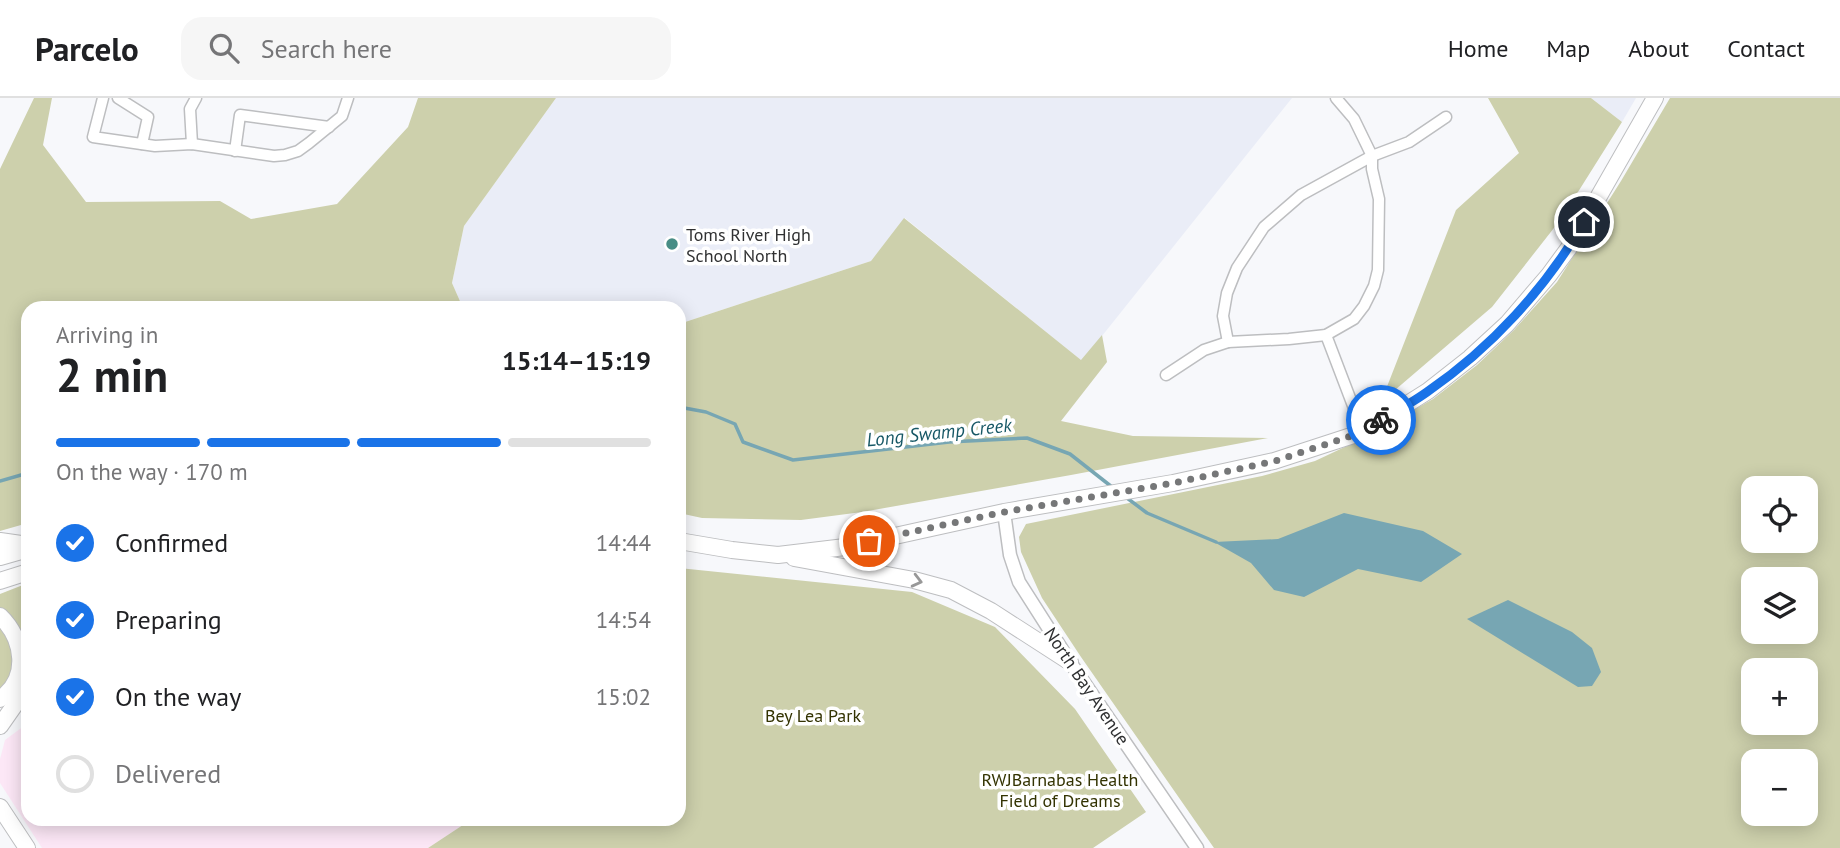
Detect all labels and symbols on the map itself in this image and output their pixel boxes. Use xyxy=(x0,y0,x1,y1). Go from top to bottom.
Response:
pin xyxy=(1554,192,1614,252)
place label: Toms River High School North xyxy=(686,223,811,267)
marker: Toms River High School North xyxy=(664,236,680,252)
courier xyxy=(1346,385,1416,455)
water label: Long Swamp Creek xyxy=(865,412,1014,452)
pin xyxy=(839,511,899,571)
one-way arrow xyxy=(911,573,923,587)
street label: North Bay Avenue xyxy=(1039,623,1135,749)
park label: Bey Lea Park xyxy=(765,704,861,727)
park label: RWJBarnabas Health Field of Dreams xyxy=(982,768,1138,812)

